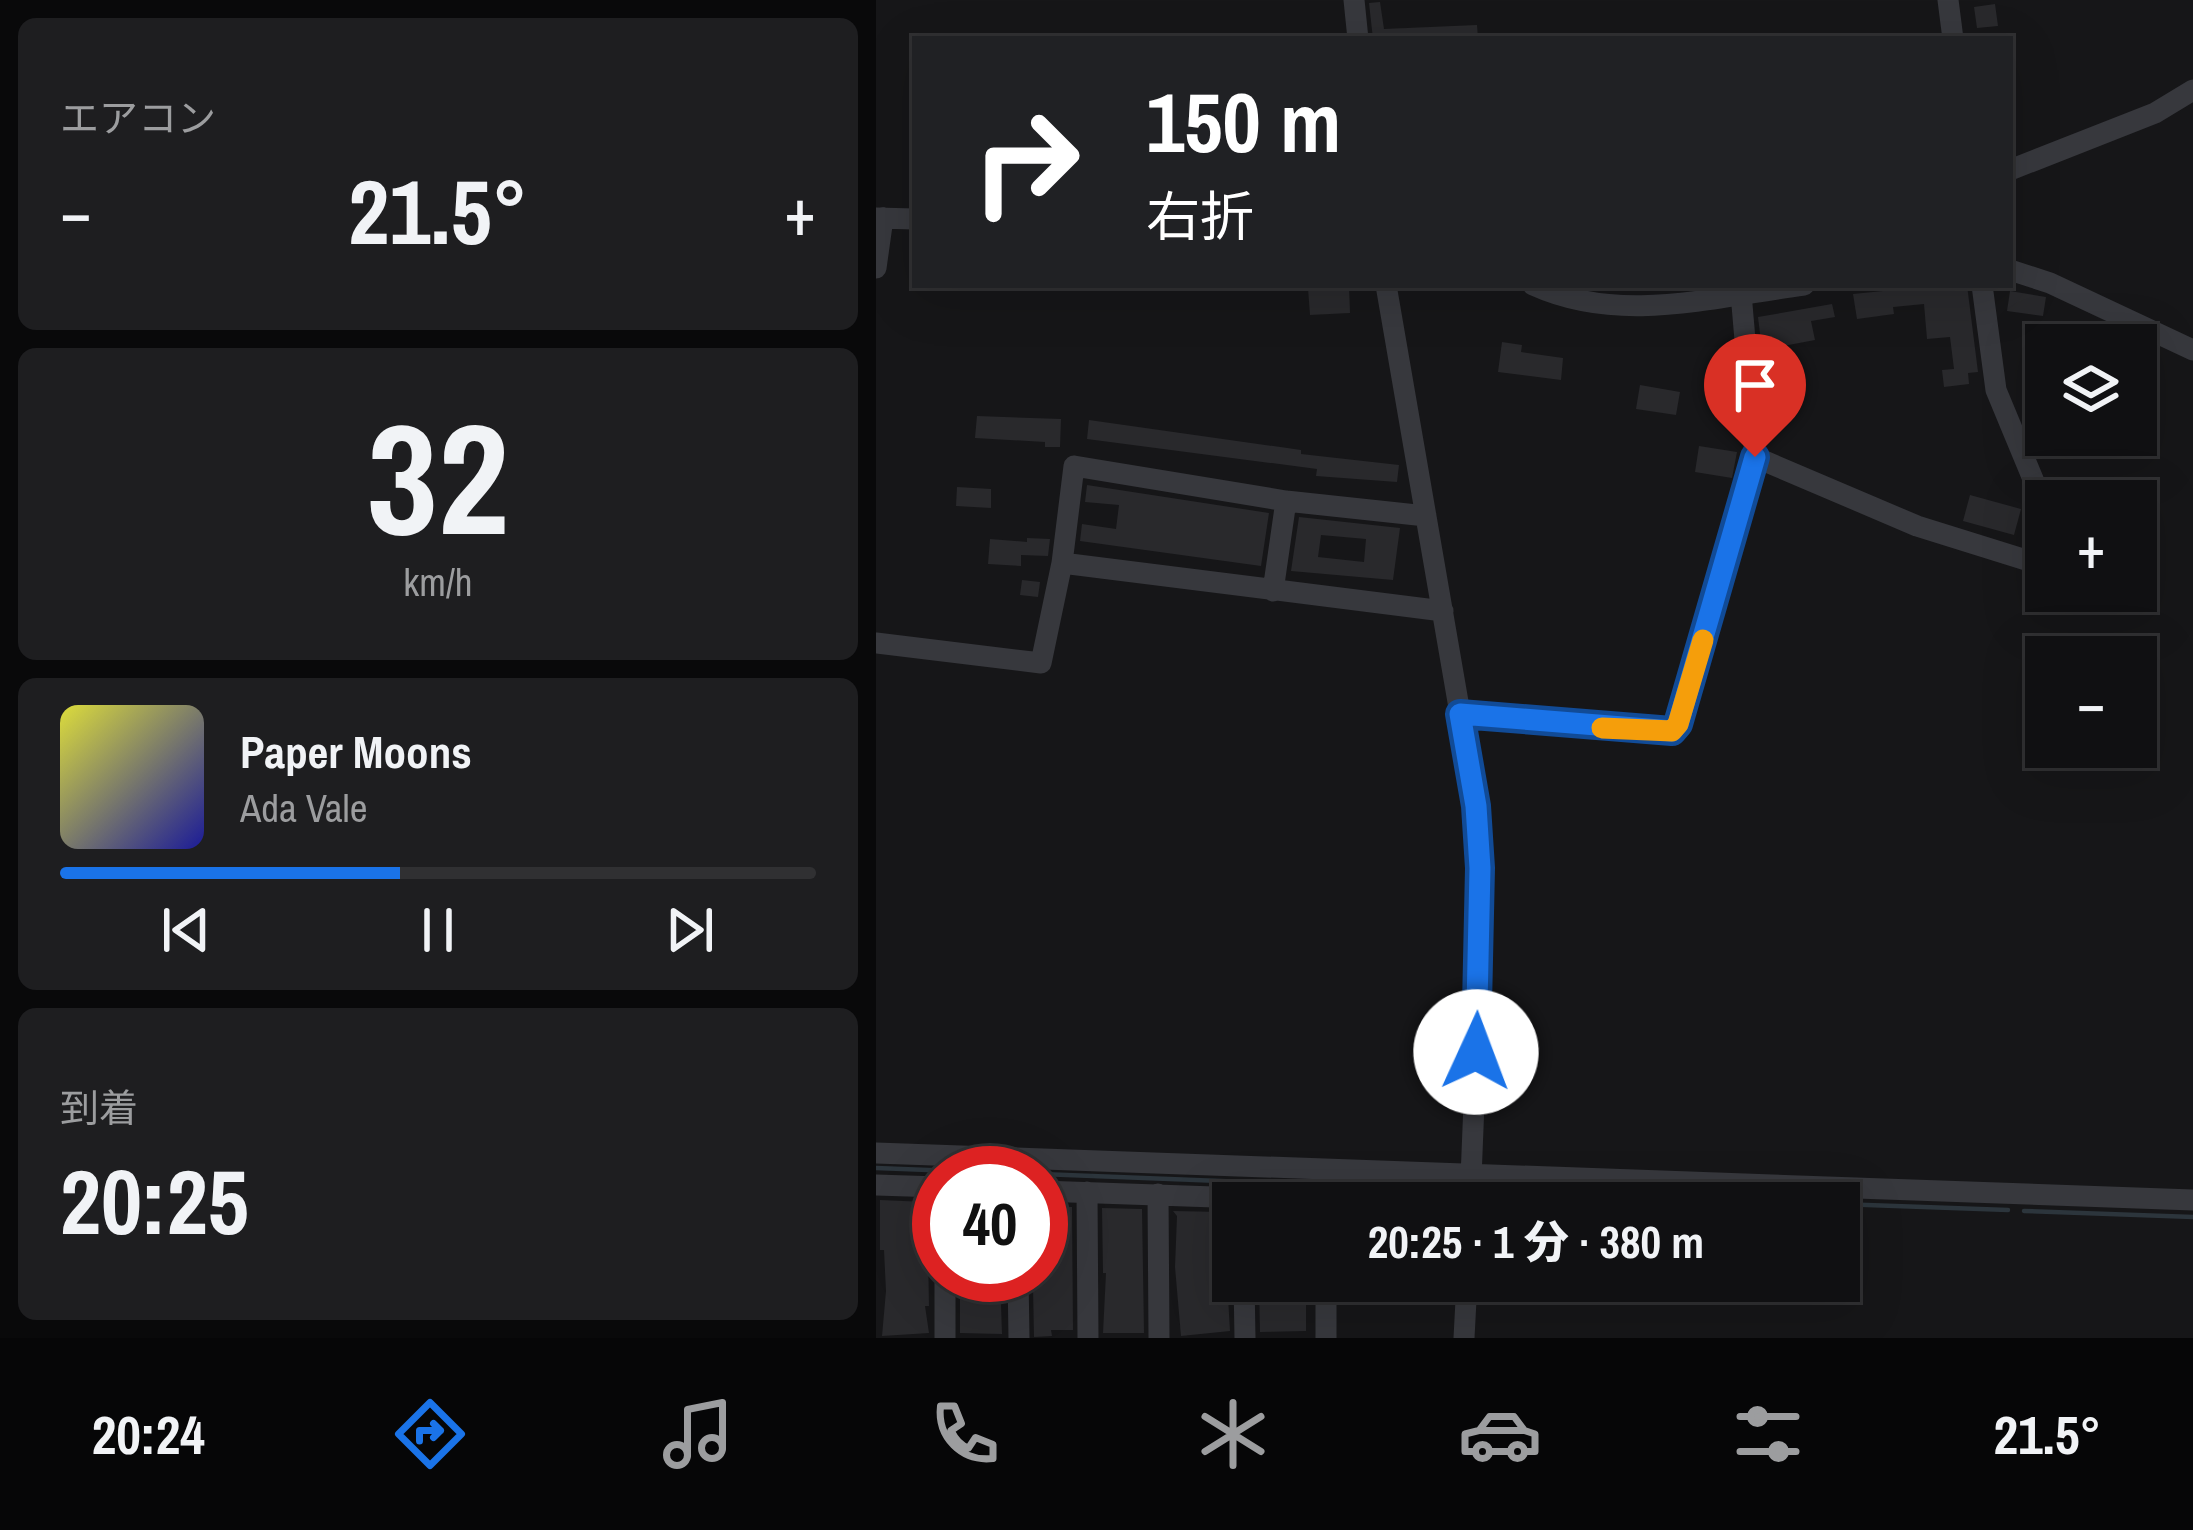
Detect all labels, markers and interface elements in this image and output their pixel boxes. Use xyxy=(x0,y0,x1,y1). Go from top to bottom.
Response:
text: 150 m xyxy=(1146,65,1341,178)
icon: right xyxy=(948,84,1104,240)
text: エアコン xyxy=(60,92,216,144)
text: 21.5° xyxy=(348,151,528,272)
text: − xyxy=(60,167,92,256)
text: + xyxy=(784,167,816,256)
text: 右折 xyxy=(1146,180,1254,253)
map controls xyxy=(2025,324,2157,768)
button: layers xyxy=(2025,324,2157,456)
pin xyxy=(1704,334,1806,457)
icon: arrive xyxy=(1722,352,1788,418)
text: 32 xyxy=(367,373,509,583)
button: + xyxy=(2025,480,2157,612)
text: km/h xyxy=(403,556,473,608)
button: − xyxy=(2025,636,2157,768)
text: Paper Moons xyxy=(240,721,472,782)
text: Ada Vale xyxy=(240,782,367,834)
icon: previous xyxy=(153,897,219,963)
icon: pause xyxy=(405,897,471,963)
icon: next xyxy=(657,897,723,963)
position arrow xyxy=(1413,989,1539,1115)
text: 到着 xyxy=(60,1082,138,1134)
text: 20:25 xyxy=(60,1141,249,1262)
speed limit sign: 40 xyxy=(912,1146,1068,1302)
text: 20:25 · 1 分 · 380 m xyxy=(1368,1211,1704,1272)
icon: directions xyxy=(388,1392,472,1476)
icon: music xyxy=(656,1392,740,1476)
icon: phone xyxy=(923,1392,1007,1476)
icon: climate xyxy=(1191,1392,1275,1476)
icon: car xyxy=(1458,1392,1542,1476)
icon: filters xyxy=(1726,1392,1810,1476)
text: 20:24 xyxy=(92,1398,205,1471)
text: 21.5° xyxy=(1993,1398,2101,1471)

